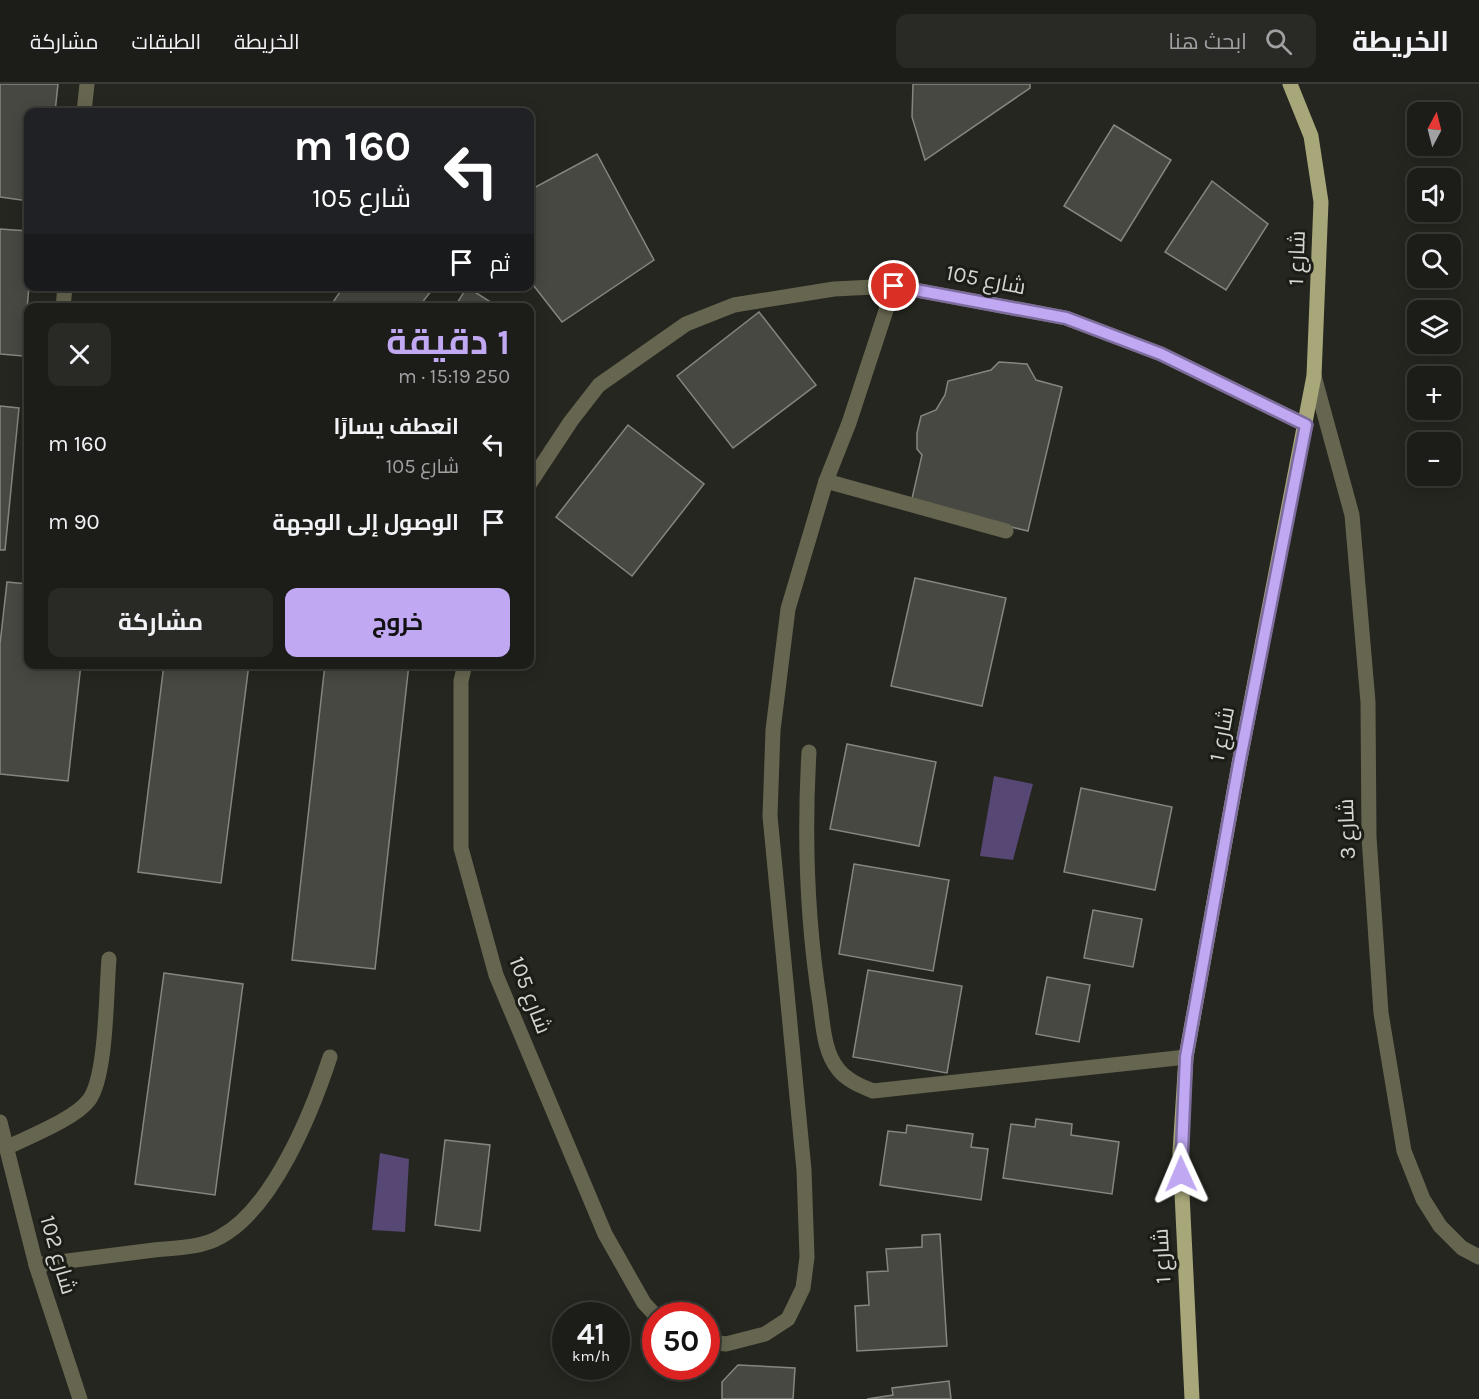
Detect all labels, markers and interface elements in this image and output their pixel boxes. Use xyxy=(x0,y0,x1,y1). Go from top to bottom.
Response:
search box xyxy=(896,14,1316,68)
icon: search xyxy=(1262,25,1295,58)
text: الخريطة xyxy=(1352,25,1449,58)
text: ابحث هنا xyxy=(1168,29,1247,55)
text: مشاركة xyxy=(30,30,99,54)
text: الطبقات xyxy=(132,30,201,54)
text: الخريطة xyxy=(234,30,300,54)
north arrow xyxy=(1407,102,1461,156)
map controls xyxy=(1407,102,1461,486)
text: 160 m xyxy=(293,121,411,171)
icon: left xyxy=(432,132,510,210)
button: sound xyxy=(1407,168,1461,222)
text: شارع 105 xyxy=(312,182,411,214)
street label: شارع 1 xyxy=(1283,230,1312,286)
button: search xyxy=(1407,234,1461,288)
icon: arrive xyxy=(445,246,478,279)
text: ثم xyxy=(490,251,510,277)
pin xyxy=(868,260,919,311)
street label: شارع 105 xyxy=(944,260,1028,301)
icon: arrive xyxy=(877,269,910,302)
button: layers xyxy=(1407,300,1461,354)
text: 1 دقيقة xyxy=(386,321,510,363)
button: close xyxy=(48,323,111,386)
text: 250 m · 15:19 xyxy=(398,365,510,388)
button: + xyxy=(1407,366,1461,420)
text: انعطف يسارًا xyxy=(333,414,459,440)
icon: left xyxy=(477,428,510,461)
text: 160 m xyxy=(48,431,107,457)
button: − xyxy=(1407,432,1461,486)
text: شارع 105 xyxy=(386,455,459,478)
icon: arrive xyxy=(477,506,510,539)
text: 90 m xyxy=(48,509,100,535)
text: الوصول إلى الوجهة xyxy=(273,510,459,536)
button: مشاركة xyxy=(48,588,273,657)
button: خروج xyxy=(285,588,510,657)
street label: شارع 1 xyxy=(1204,704,1241,764)
street label: شارع 3 xyxy=(1333,798,1362,860)
street label: شارع 105 xyxy=(502,953,557,1038)
position arrow xyxy=(1149,1142,1213,1206)
street label: شارع 102 xyxy=(33,1213,82,1298)
street label: شارع 1 xyxy=(1148,1228,1177,1284)
speed limit sign: 50 xyxy=(642,1302,720,1380)
text: 41 xyxy=(577,1316,605,1352)
text: km/h xyxy=(572,1347,610,1365)

